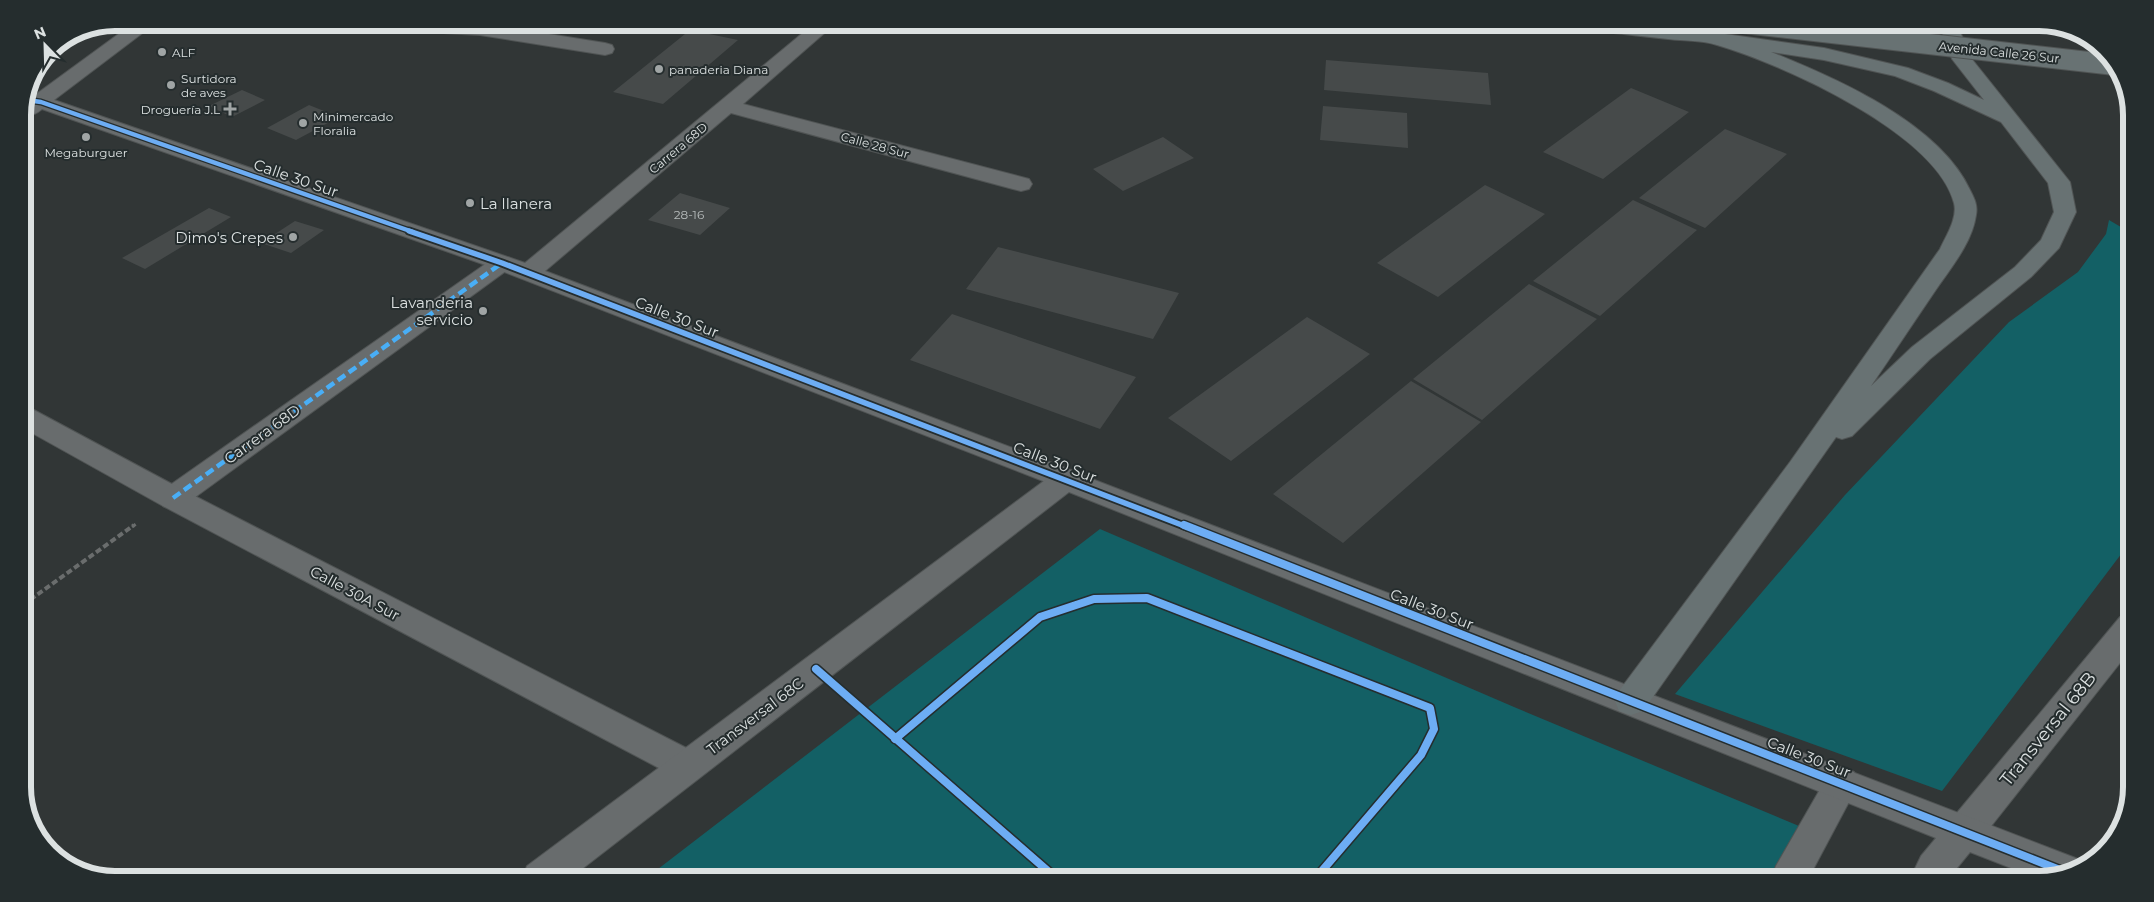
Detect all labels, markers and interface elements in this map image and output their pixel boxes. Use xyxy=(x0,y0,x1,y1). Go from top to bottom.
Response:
north arrow xyxy=(20,20,70,70)
text: N xyxy=(31,23,49,44)
street label: Avenida Calle 26 Sur xyxy=(1938,38,2060,66)
place label: ALF xyxy=(172,45,196,60)
marker: ALF xyxy=(156,46,168,58)
place label: panaderia Diana xyxy=(669,62,768,77)
marker: panaderia Diana xyxy=(653,63,665,75)
place label: Surtidora de aves xyxy=(181,71,237,100)
marker: Surtidora de aves xyxy=(165,79,177,91)
place label: Droguería J.L xyxy=(141,102,220,117)
marker: Droguería J.L xyxy=(224,103,236,115)
place label: Minimercado Floralia xyxy=(313,109,393,138)
marker: Minimercado Floralia xyxy=(297,117,309,129)
street label: Carrera 68D xyxy=(646,119,710,177)
street label: Calle 28 Sur xyxy=(839,129,911,161)
marker: Megaburguer xyxy=(80,131,92,143)
place label: Megaburguer xyxy=(44,145,128,160)
street label: Calle 30 Sur xyxy=(251,155,341,201)
place label: La llanera xyxy=(480,194,552,213)
marker: La llanera xyxy=(464,197,476,209)
house number: 28-16 xyxy=(674,207,704,222)
place label: Dimo's Crepes xyxy=(175,228,283,247)
marker: Dimo's Crepes xyxy=(287,231,299,243)
street label: Calle 30 Sur xyxy=(632,292,722,342)
place label: Lavanderia servicio xyxy=(391,293,473,329)
marker: Lavanderia servicio xyxy=(477,305,489,317)
street label: Carrera 68D xyxy=(220,400,304,468)
street label: Calle 30 Sur xyxy=(1010,437,1100,487)
street label: Calle 30A Sur xyxy=(307,561,403,625)
street label: Calle 30 Sur xyxy=(1387,584,1477,634)
street label: Transversal 68B xyxy=(1995,667,2101,791)
street label: Transversal 68C xyxy=(703,673,807,759)
street label: Calle 30 Sur xyxy=(1764,732,1854,782)

